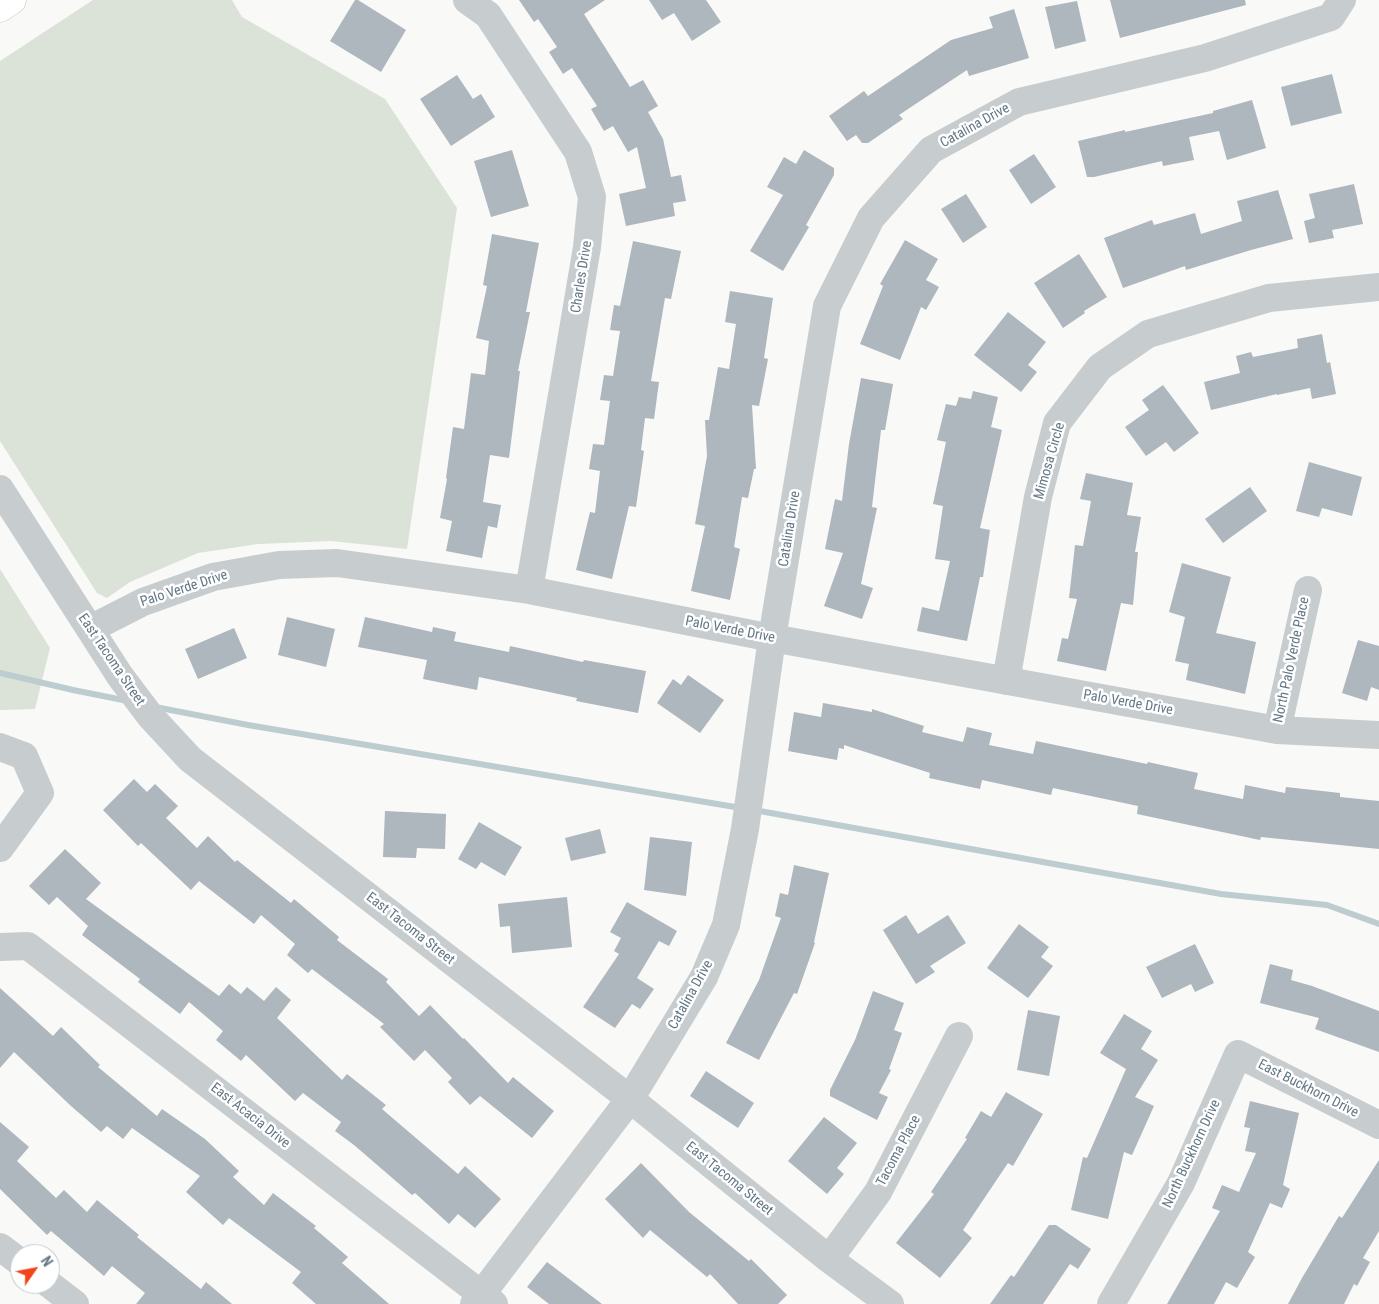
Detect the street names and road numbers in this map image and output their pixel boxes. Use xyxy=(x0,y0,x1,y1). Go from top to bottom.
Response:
street label: Catalina Drive xyxy=(937,100,1013,152)
street label: Charles Drive xyxy=(568,240,596,314)
street label: Mimosa Circle xyxy=(1031,421,1069,501)
street label: Catalina Drive xyxy=(776,490,804,568)
street label: Palo Verde Drive xyxy=(138,567,230,611)
street label: North Palo Verde Place xyxy=(1270,596,1314,724)
street label: East Tacoma Street xyxy=(74,611,148,709)
street label: Palo Verde Drive xyxy=(684,613,776,647)
street label: Palo Verde Drive xyxy=(1082,687,1174,719)
street label: East Tacoma Street xyxy=(363,889,457,969)
street label: Catalina Drive xyxy=(665,957,717,1033)
street label: East Buckhorn Drive xyxy=(1255,1056,1361,1122)
street label: East Acacia Drive xyxy=(207,1080,293,1152)
street label: North Buckhorn Drive xyxy=(1160,1097,1224,1211)
street label: Tacoma Place xyxy=(873,1113,925,1189)
street label: East Tacoma Street xyxy=(682,1139,776,1219)

